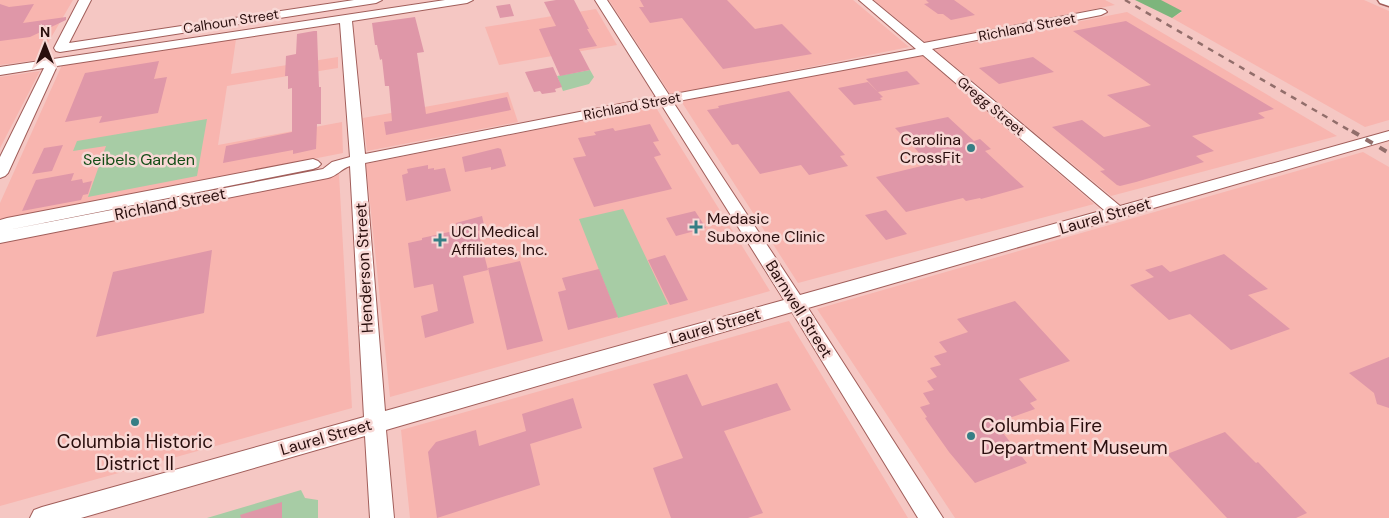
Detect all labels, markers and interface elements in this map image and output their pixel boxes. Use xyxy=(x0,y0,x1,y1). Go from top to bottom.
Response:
street label: Calhoun Street xyxy=(182,5,280,37)
street label: Richland Street xyxy=(977,9,1077,45)
north arrow xyxy=(20,20,70,70)
text: N xyxy=(40,23,50,41)
street label: Gregg Street xyxy=(954,73,1028,139)
street label: Richland Street xyxy=(582,88,682,124)
place label: Carolina CrossFit xyxy=(900,129,961,168)
marker: Carolina CrossFit xyxy=(965,142,977,154)
park label: Seibels Garden xyxy=(83,149,195,170)
street label: Richland Street xyxy=(113,183,227,225)
street label: Laurel Street xyxy=(1057,193,1153,239)
street label: Henderson Street xyxy=(350,202,378,334)
place label: Medasic Suboxone Clinic xyxy=(707,208,825,247)
marker: Medasic Suboxone Clinic xyxy=(689,220,703,234)
place label: UCI Medical Affiliates, Inc. xyxy=(451,221,547,260)
marker: UCI Medical Affiliates, Inc. xyxy=(433,233,447,247)
street label: Barnwell Street xyxy=(761,256,837,362)
street label: Laurel Street xyxy=(667,303,763,349)
place label: Columbia Fire Department Museum xyxy=(981,413,1168,460)
street label: Laurel Street xyxy=(278,414,374,460)
marker: Columbia Historic District II xyxy=(129,416,141,428)
place label: Columbia Historic District II xyxy=(57,429,213,476)
marker: Columbia Fire Department Museum xyxy=(965,430,977,442)

